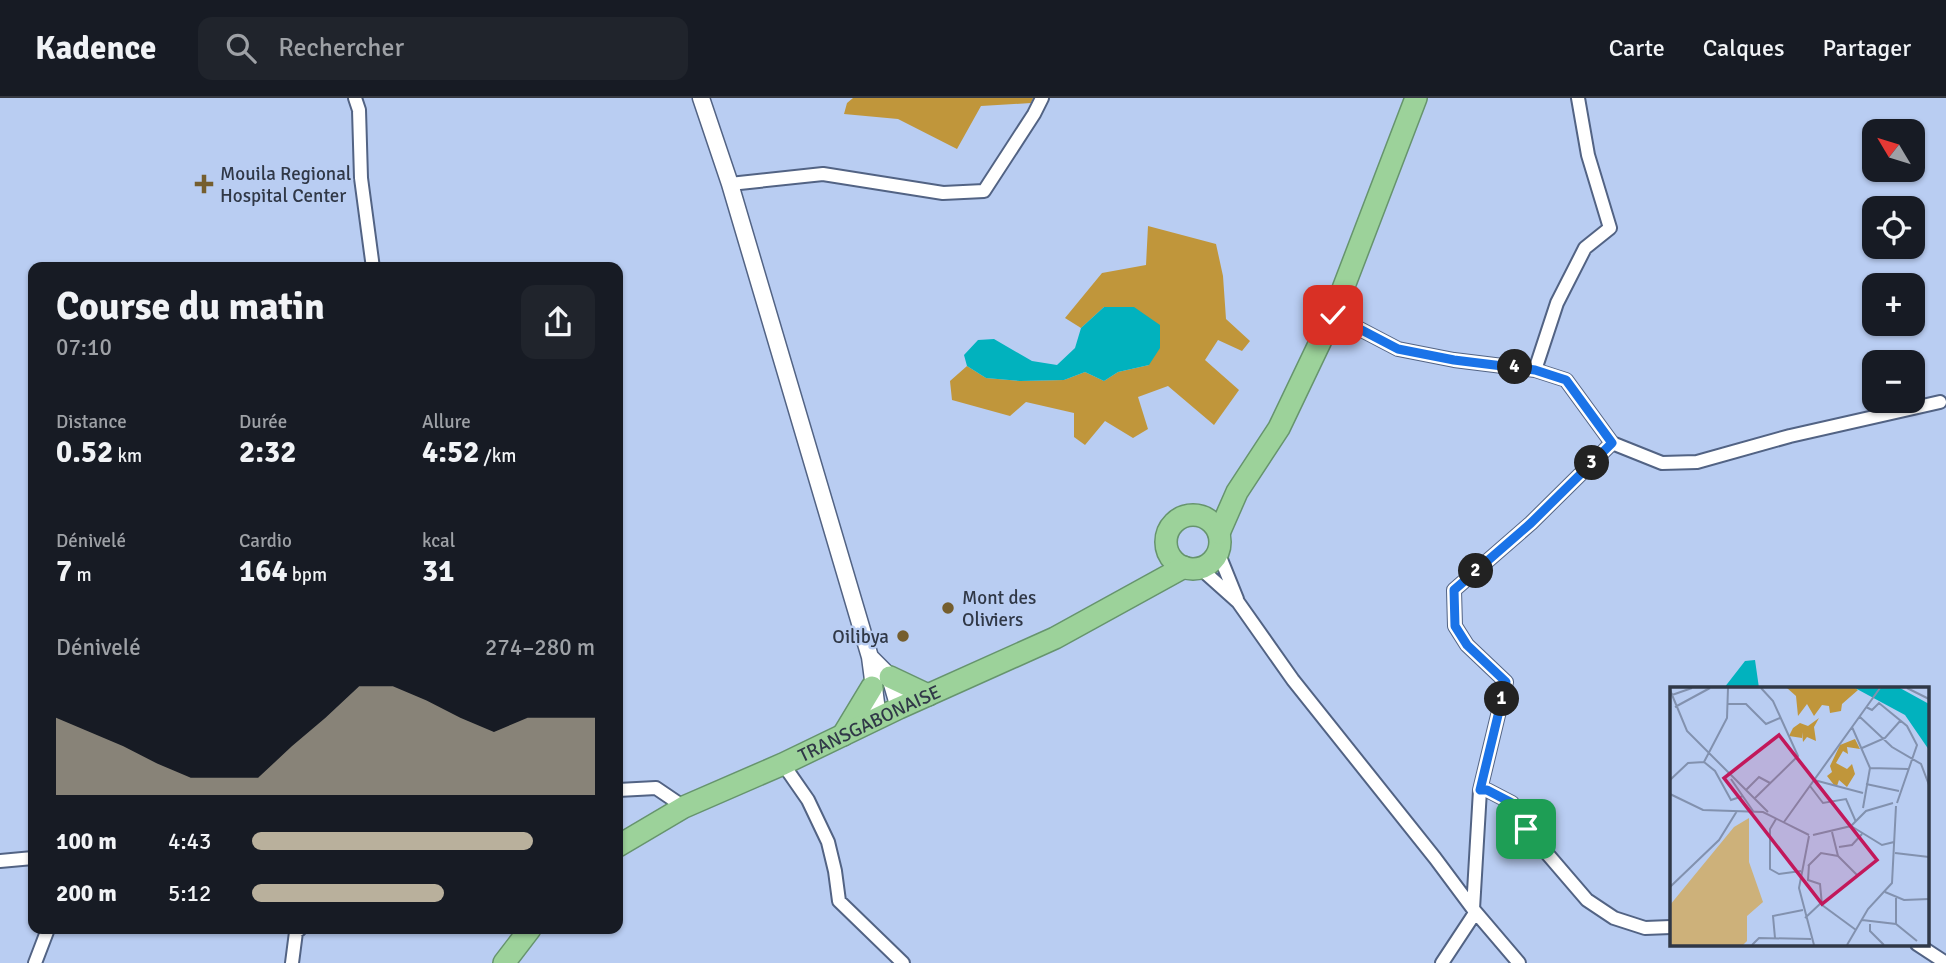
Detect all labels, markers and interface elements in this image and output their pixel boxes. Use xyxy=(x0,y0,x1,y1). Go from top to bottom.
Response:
search box xyxy=(198,17,688,80)
text: Kadence xyxy=(35,28,156,69)
icon: search xyxy=(222,29,260,67)
text: Rechercher xyxy=(278,32,404,64)
text: Carte xyxy=(1609,33,1665,63)
text: Calques xyxy=(1703,33,1784,63)
text: Partager xyxy=(1822,33,1911,63)
north arrow xyxy=(1862,119,1925,182)
map controls xyxy=(1862,119,1925,413)
place label: Mouila Regional Hospital Center xyxy=(220,162,351,208)
marker: Mouila Regional Hospital Center xyxy=(194,174,214,194)
button: locate xyxy=(1862,196,1925,259)
button: + xyxy=(1862,273,1925,336)
text: Course du matin xyxy=(56,283,325,330)
button: share xyxy=(521,285,595,359)
pin xyxy=(1303,285,1363,345)
icon: check xyxy=(1314,296,1352,334)
text: 07:10 xyxy=(56,333,112,362)
pin: 4 xyxy=(1498,350,1532,384)
button: − xyxy=(1862,350,1925,413)
text: 4 xyxy=(1509,354,1520,378)
text: Distance xyxy=(56,410,127,434)
text: Durée xyxy=(239,410,287,434)
text: Allure xyxy=(422,410,471,434)
text: 0.52 xyxy=(56,434,113,471)
text: 2:32 xyxy=(239,434,296,471)
text: 4:52 xyxy=(422,434,479,471)
text: km xyxy=(113,444,142,468)
text: /km xyxy=(479,444,516,468)
pin: 3 xyxy=(1574,446,1610,480)
text: 3 xyxy=(1586,450,1597,474)
text: Dénivelé xyxy=(56,529,126,553)
text: Cardio xyxy=(239,529,292,553)
text: kcal xyxy=(422,529,455,553)
text: 7 xyxy=(56,553,72,590)
text: 164 xyxy=(239,553,288,590)
text: 31 xyxy=(422,553,454,590)
pin: 2 xyxy=(1458,554,1494,588)
text: 2 xyxy=(1470,558,1481,582)
text: m xyxy=(72,563,92,587)
text: bpm xyxy=(288,563,327,587)
place label: Mont des Oliviers xyxy=(962,586,1036,632)
marker: Mont des Oliviers xyxy=(940,600,956,616)
place label: Oilibya xyxy=(832,625,889,649)
marker: Oilibya xyxy=(895,628,911,644)
text: Dénivelé xyxy=(56,633,141,662)
text: 274–280 m xyxy=(485,633,595,662)
street label: TRANSGABONAISE xyxy=(794,680,945,768)
pin: 1 xyxy=(1484,682,1520,716)
text: 1 xyxy=(1496,686,1507,710)
inset map xyxy=(1670,687,1928,946)
pin xyxy=(1496,799,1556,859)
icon: arrive xyxy=(1507,810,1545,848)
text: 100 m xyxy=(56,827,117,856)
text: 4:43 xyxy=(168,827,211,856)
text: 200 m xyxy=(56,879,117,908)
text: 5:12 xyxy=(168,879,211,908)

